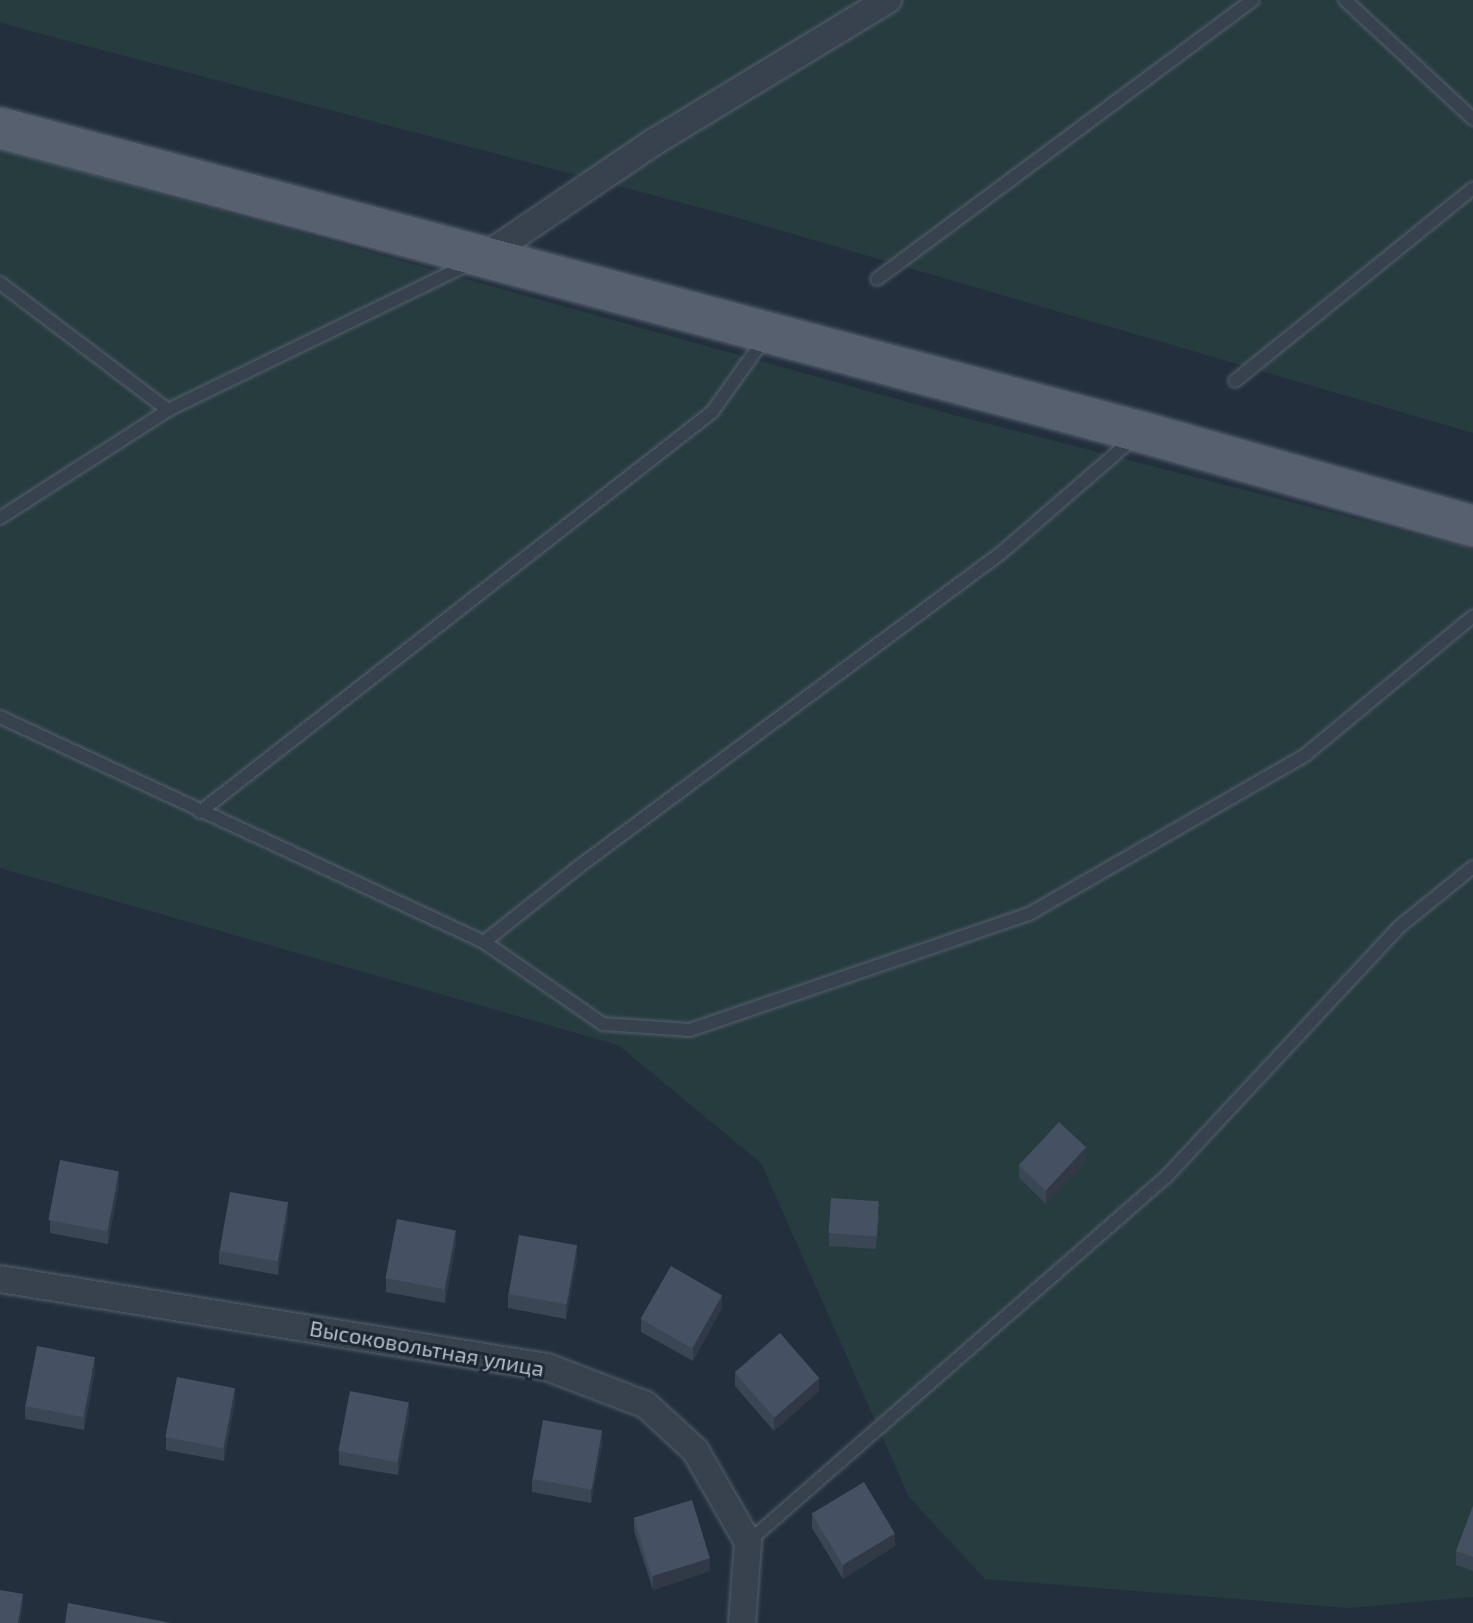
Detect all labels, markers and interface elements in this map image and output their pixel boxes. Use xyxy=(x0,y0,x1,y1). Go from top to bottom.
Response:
street label: Высоковольтная улица xyxy=(308,1314,546,1382)

